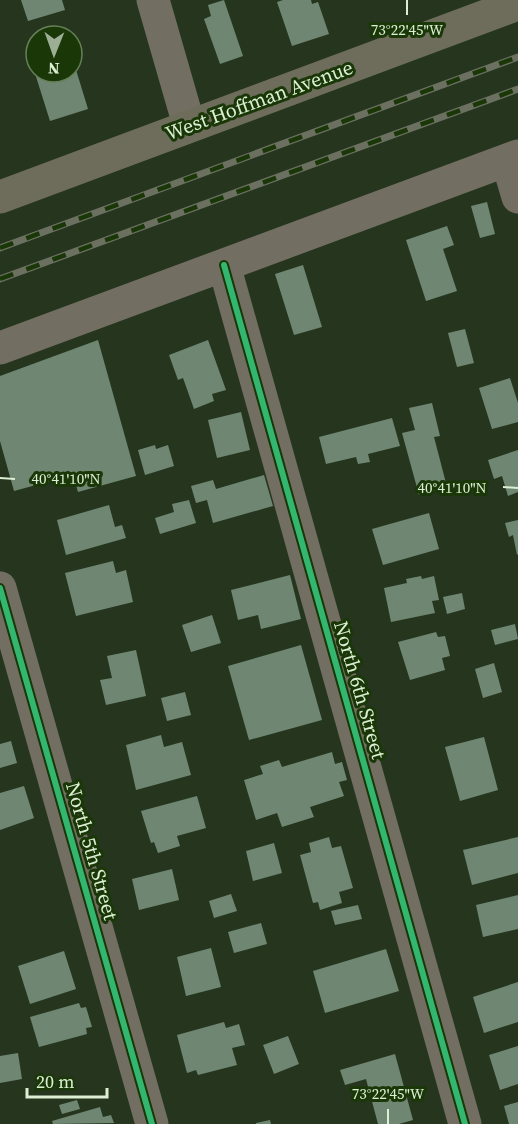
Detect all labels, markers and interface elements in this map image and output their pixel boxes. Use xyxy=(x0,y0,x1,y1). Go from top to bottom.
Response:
text: 73°22'45"W xyxy=(371,19,444,40)
north arrow xyxy=(24,24,84,84)
street label: West Hoffman Avenue xyxy=(161,53,357,147)
text: N xyxy=(47,58,60,80)
text: 40°41'10"N xyxy=(31,468,101,489)
text: 40°41'10"N xyxy=(417,477,487,498)
street label: North 6th Street xyxy=(327,618,393,763)
street label: North 5th Street xyxy=(59,779,125,924)
scale bar xyxy=(27,1061,106,1099)
text: 20 m xyxy=(36,1069,74,1094)
text: 73°22'45"W xyxy=(352,1083,425,1104)

